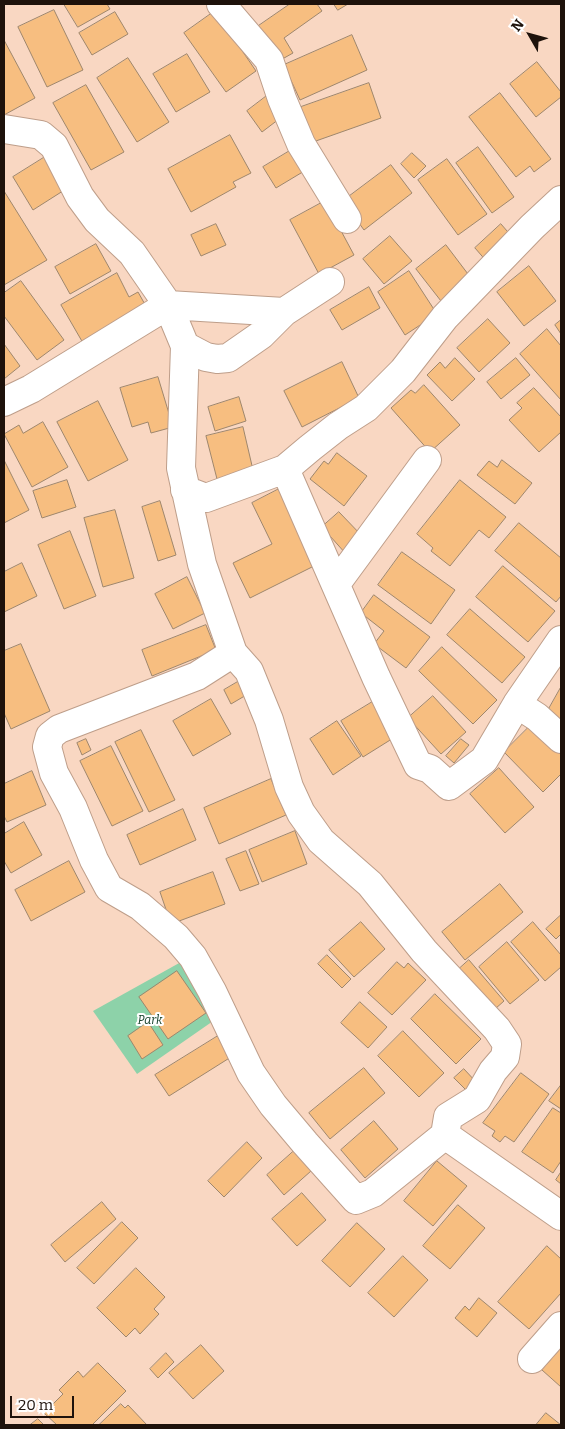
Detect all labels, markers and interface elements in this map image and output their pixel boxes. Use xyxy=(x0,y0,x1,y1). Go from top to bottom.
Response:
north arrow xyxy=(505,10,555,60)
text: N xyxy=(508,16,528,35)
park label: Park xyxy=(137,1014,163,1028)
scale bar xyxy=(12,1386,76,1418)
text: 20 m xyxy=(18,1396,53,1414)

